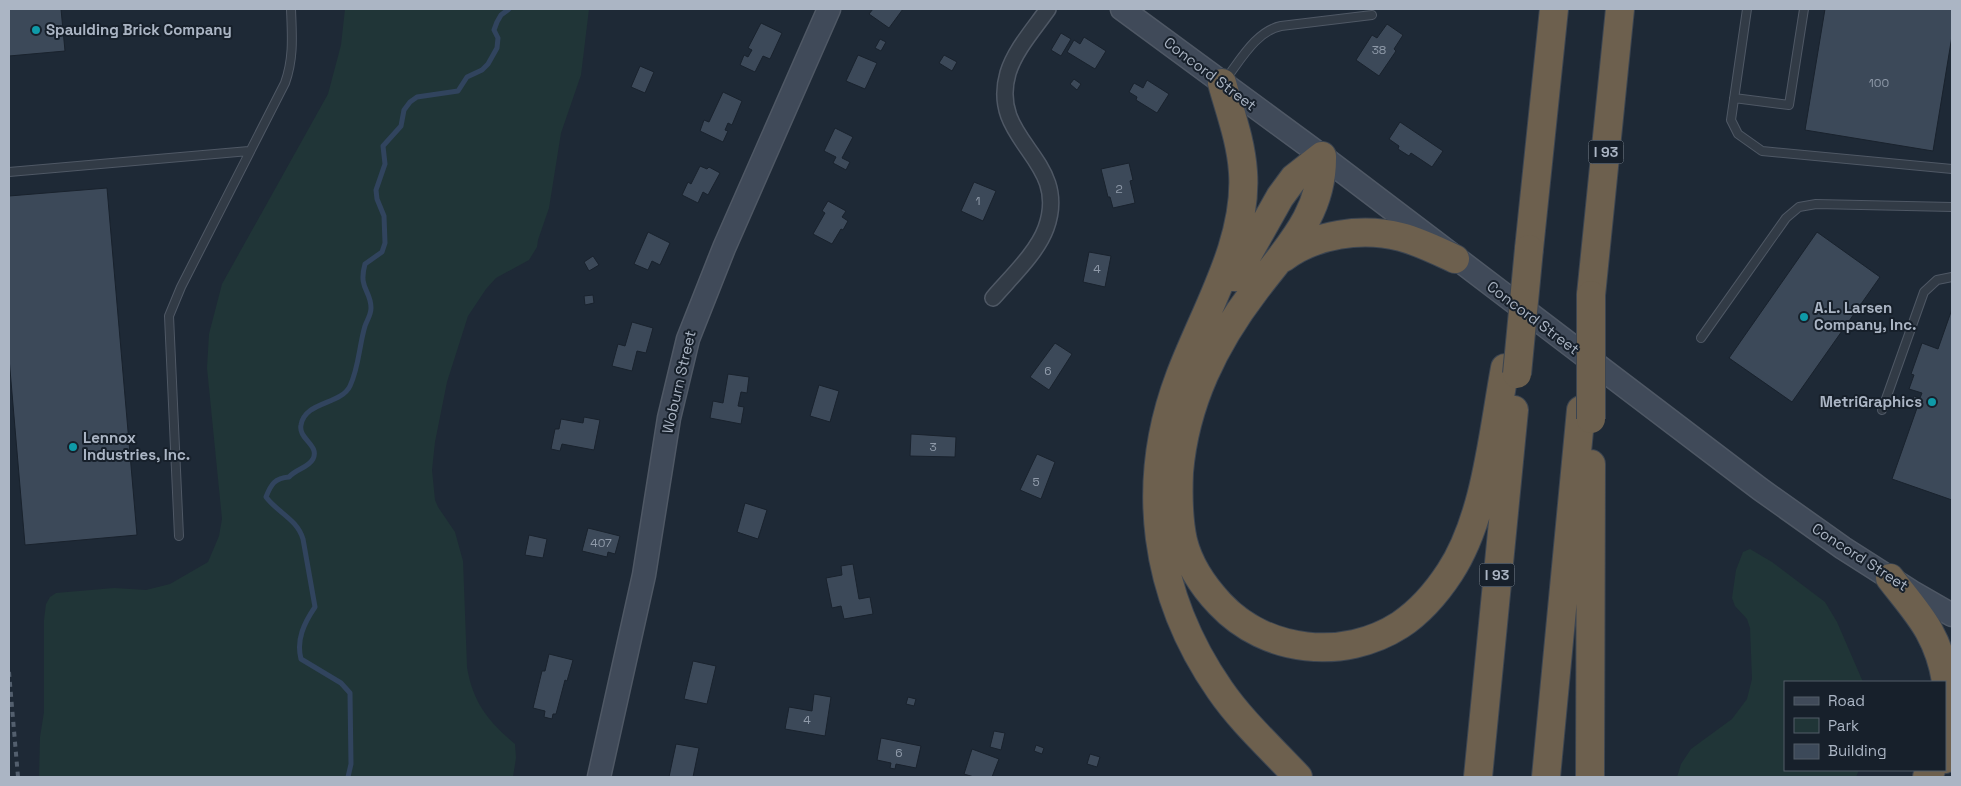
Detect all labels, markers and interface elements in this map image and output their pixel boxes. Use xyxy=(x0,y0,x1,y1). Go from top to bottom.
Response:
place label: Spaulding Brick Company xyxy=(46,20,232,39)
marker: Spaulding Brick Company xyxy=(30,24,42,36)
street label: Concord Street xyxy=(1160,33,1260,115)
house number: 38 xyxy=(1372,42,1386,58)
house number: 100 xyxy=(1869,75,1889,91)
road number: I 93 xyxy=(1588,140,1624,163)
house number: 2 xyxy=(1115,181,1123,197)
house number: 1 xyxy=(975,193,981,209)
house number: 4 xyxy=(1093,261,1101,277)
street label: Concord Street xyxy=(1483,277,1583,359)
place label: A.L. Larsen Company, Inc. xyxy=(1814,298,1916,334)
marker: A.L. Larsen Company, Inc. xyxy=(1798,311,1810,323)
street label: Woburn Street xyxy=(657,328,700,435)
house number: 6 xyxy=(1044,363,1052,379)
place label: MetriGraphics xyxy=(1820,392,1922,411)
marker: MetriGraphics xyxy=(1926,396,1938,408)
place label: Lennox Industries, Inc. xyxy=(83,428,190,464)
house number: 3 xyxy=(929,439,937,455)
marker: Lennox Industries, Inc. xyxy=(67,441,79,453)
house number: 5 xyxy=(1032,474,1040,490)
street label: Concord Street xyxy=(1809,518,1912,595)
house number: 407 xyxy=(590,535,612,551)
road number: I 93 xyxy=(1480,564,1514,586)
legend xyxy=(1784,681,1946,771)
text: Road xyxy=(1828,691,1865,710)
house number: 4 xyxy=(803,712,811,728)
text: Park xyxy=(1828,716,1859,735)
text: Building xyxy=(1828,741,1887,760)
house number: 6 xyxy=(895,745,903,761)

